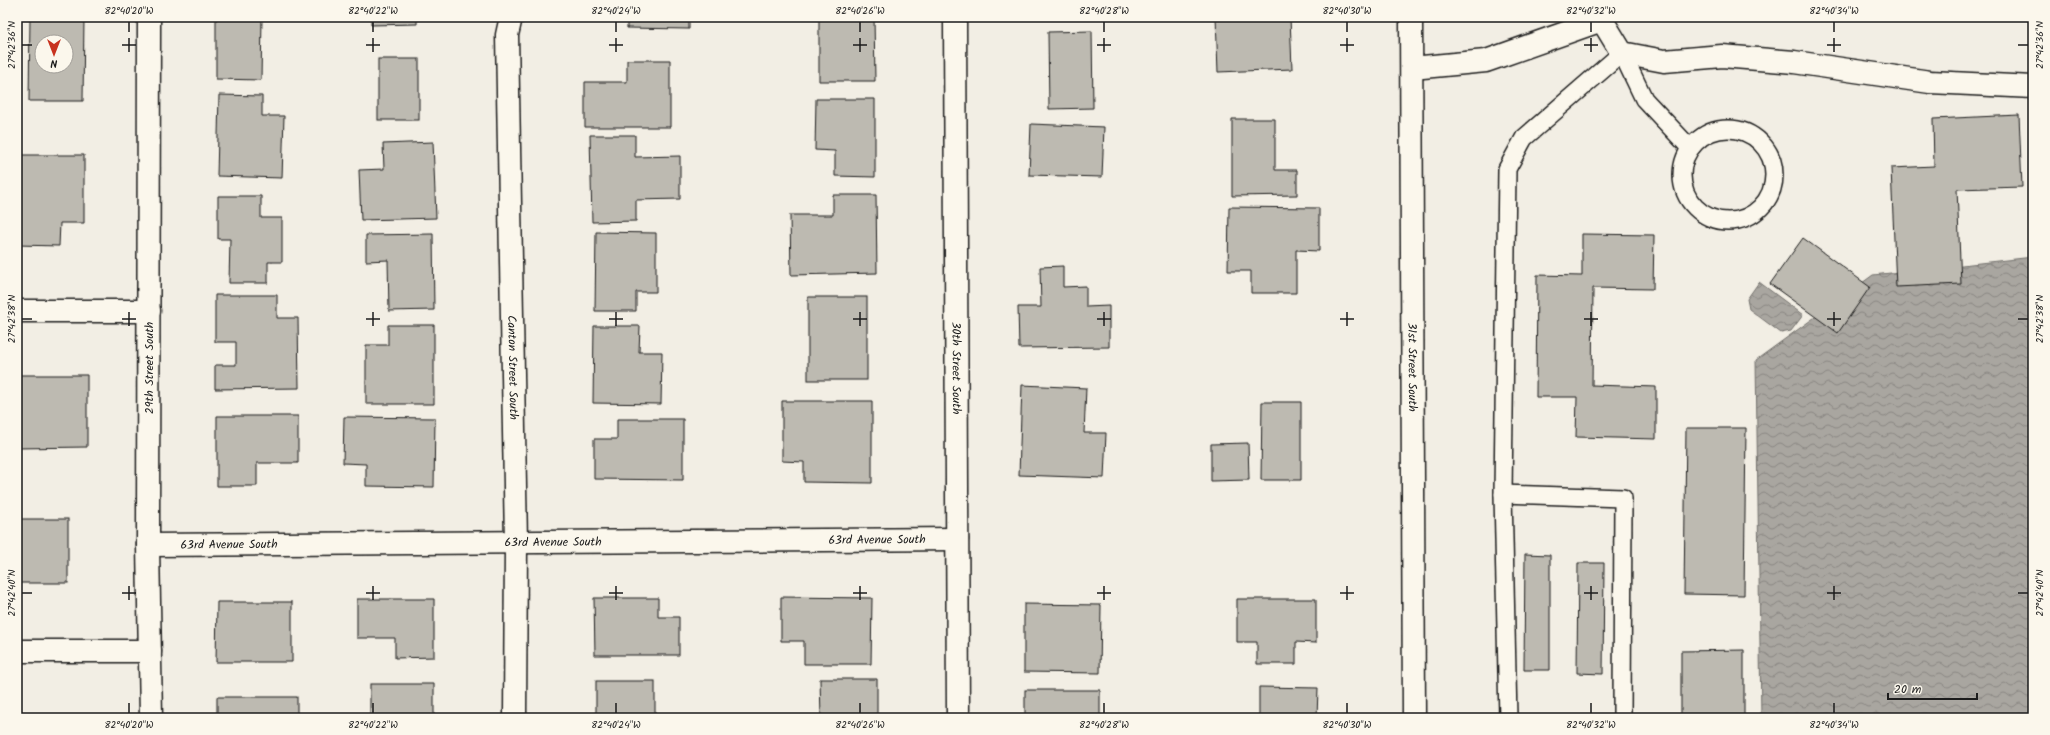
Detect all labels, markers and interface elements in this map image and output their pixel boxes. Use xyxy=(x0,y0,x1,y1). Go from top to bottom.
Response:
text: 82°40'20"W xyxy=(104,3,154,19)
text: 82°40'22"W xyxy=(348,3,398,19)
text: 82°40'24"W xyxy=(591,3,641,19)
text: 82°40'26"W xyxy=(835,3,885,19)
text: 82°40'28"W xyxy=(1079,3,1129,19)
text: 82°40'30"W xyxy=(1322,3,1372,19)
text: 82°40'32"W xyxy=(1566,3,1616,19)
text: 82°40'34"W xyxy=(1809,3,1859,19)
text: 27°42'36"N xyxy=(4,21,20,69)
text: 27°42'36"N xyxy=(2032,21,2048,69)
north arrow xyxy=(34,34,74,74)
text: N xyxy=(50,54,57,72)
text: 27°42'38"N xyxy=(4,295,20,343)
text: 27°42'38"N xyxy=(2032,295,2048,343)
street label: Canton Street South xyxy=(502,315,523,420)
street label: 29th Street South xyxy=(140,322,159,414)
street label: 30th Street South xyxy=(947,322,966,414)
street label: 31st Street South xyxy=(1403,322,1422,412)
street label: 63rd Avenue South xyxy=(828,530,926,549)
street label: 63rd Avenue South xyxy=(504,532,602,552)
street label: 63rd Avenue South xyxy=(180,535,278,554)
text: 27°42'40"N xyxy=(4,569,20,617)
text: 27°42'40"N xyxy=(2032,569,2048,617)
scale bar xyxy=(1888,675,1977,701)
text: 20 m xyxy=(1894,680,1922,699)
text: 82°40'20"W xyxy=(104,717,154,733)
text: 82°40'22"W xyxy=(348,717,398,733)
text: 82°40'24"W xyxy=(591,717,641,733)
text: 82°40'26"W xyxy=(835,717,885,733)
text: 82°40'28"W xyxy=(1079,717,1129,733)
text: 82°40'30"W xyxy=(1322,717,1372,733)
text: 82°40'32"W xyxy=(1566,717,1616,733)
text: 82°40'34"W xyxy=(1809,717,1859,733)

